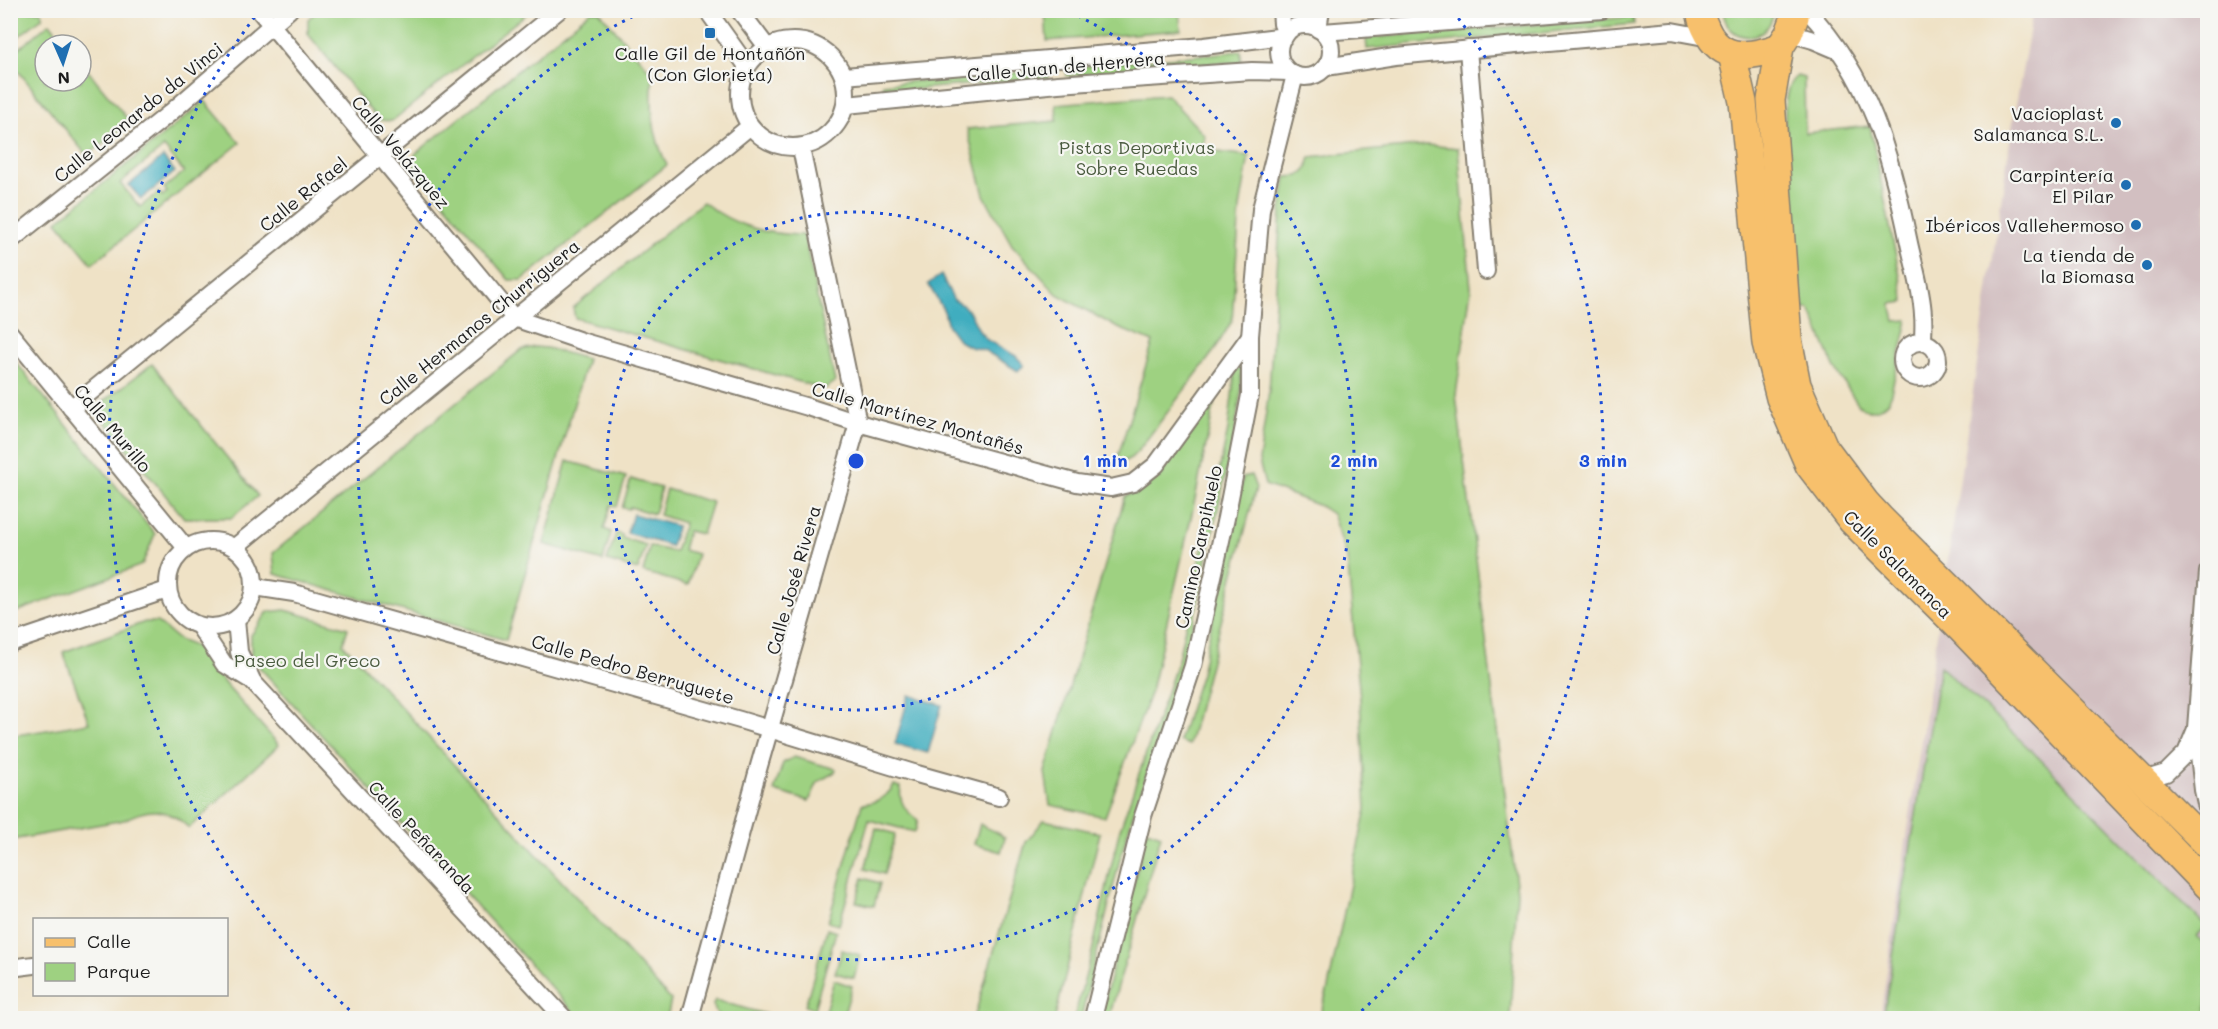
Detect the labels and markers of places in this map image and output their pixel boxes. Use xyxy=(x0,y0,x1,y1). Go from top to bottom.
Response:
marker: Calle Gil de Hontañón (Con Glorieta) xyxy=(703,26,717,40)
place label: Calle Gil de Hontañón (Con Glorieta) xyxy=(615,41,805,86)
place label: Vacioplast Salamanca S.L. xyxy=(1974,101,2104,146)
marker: Vacioplast Salamanca S.L. xyxy=(2109,116,2123,130)
place label: Carpintería El Pilar xyxy=(2009,163,2114,208)
marker: Carpintería El Pilar xyxy=(2119,178,2133,192)
place label: Ibéricos Vallehermoso xyxy=(1925,213,2124,237)
marker: Ibéricos Vallehermoso xyxy=(2129,218,2143,232)
place label: La tienda de la Biomasa xyxy=(2023,243,2135,288)
marker: La tienda de la Biomasa xyxy=(2140,258,2154,272)
centre of rings xyxy=(846,451,866,471)

